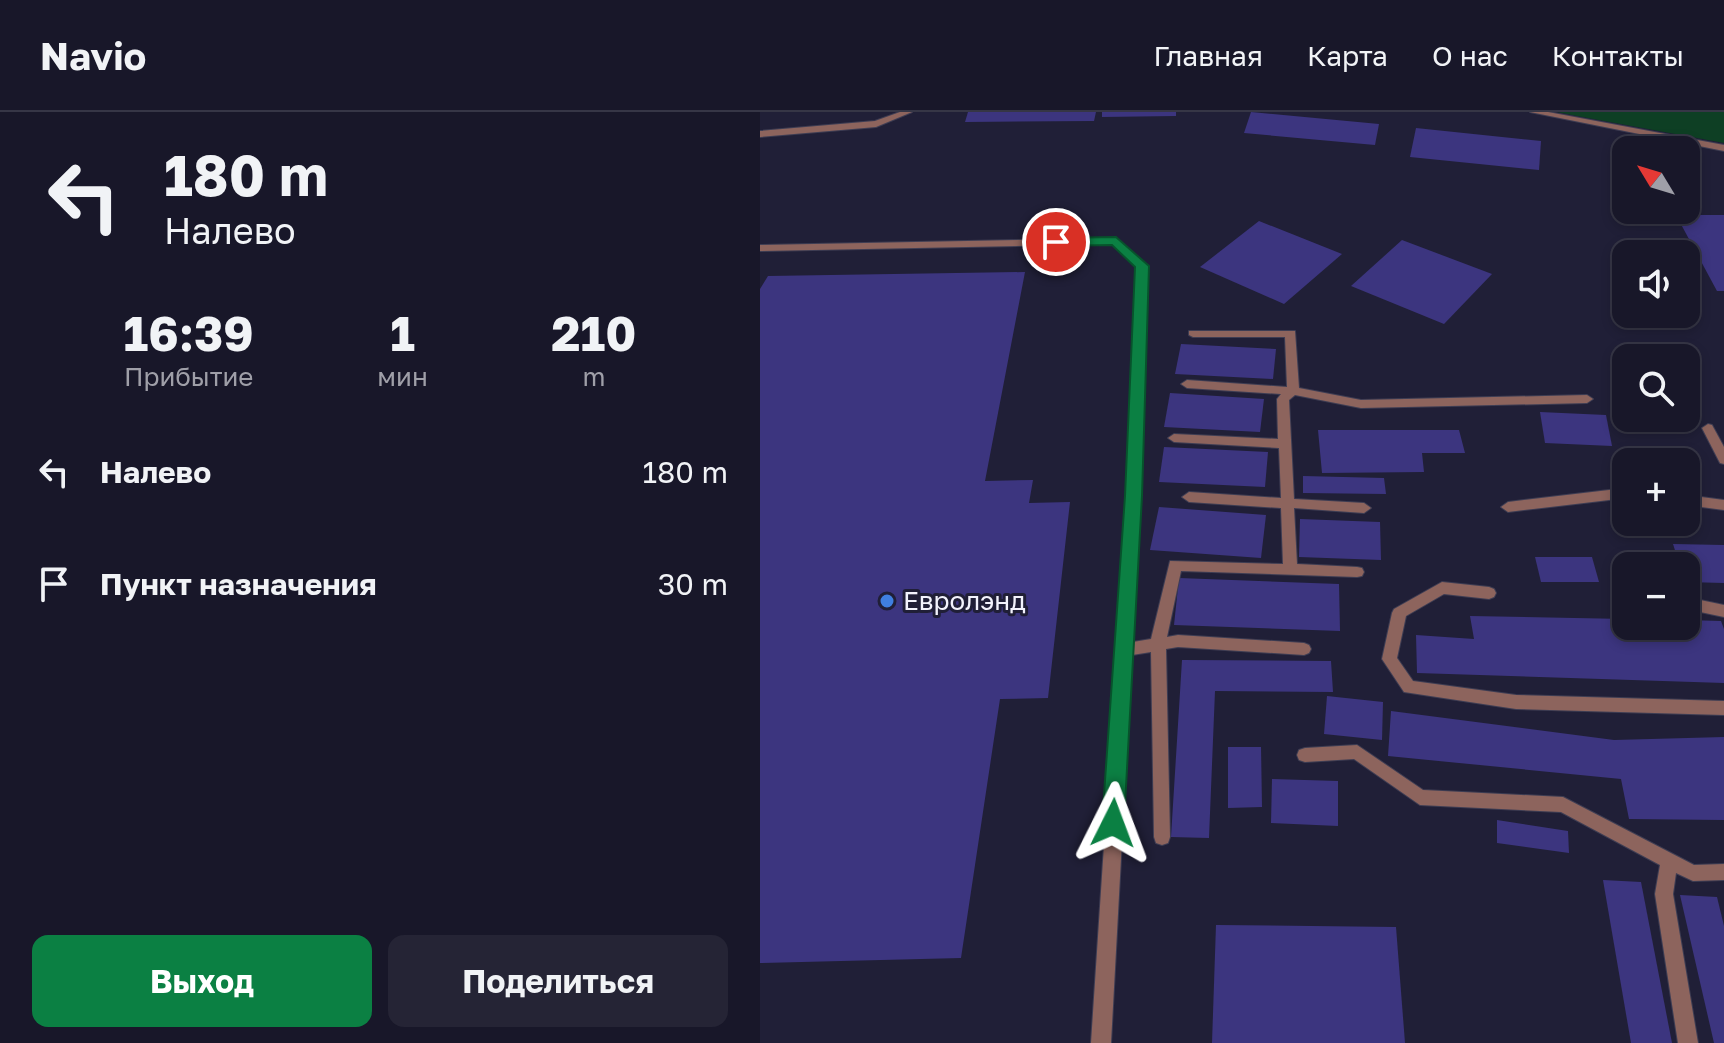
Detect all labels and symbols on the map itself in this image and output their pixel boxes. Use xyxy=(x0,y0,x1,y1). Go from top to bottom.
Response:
north arrow xyxy=(1612,136,1700,224)
pin xyxy=(1022,208,1090,276)
place label: Евролэнд xyxy=(903,585,1026,616)
marker: Евролэнд xyxy=(878,592,896,610)
position arrow xyxy=(1071,781,1155,865)

